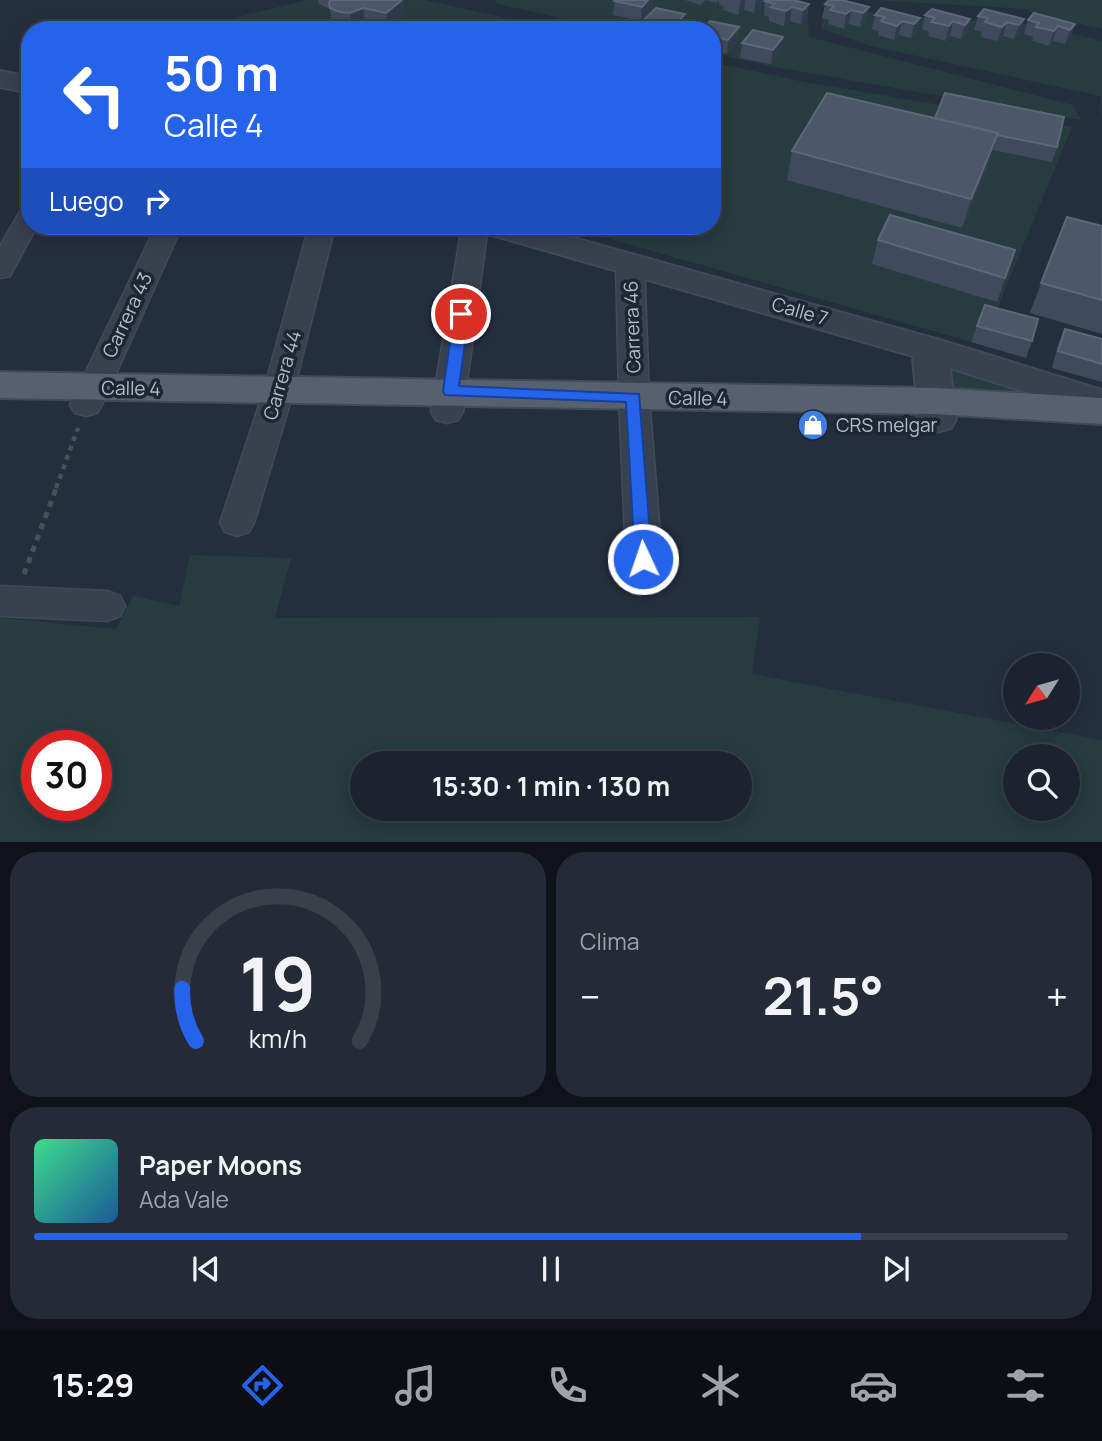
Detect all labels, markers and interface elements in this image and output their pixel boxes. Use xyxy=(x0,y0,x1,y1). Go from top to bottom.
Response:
text: 50 m xyxy=(164,39,279,106)
icon: left xyxy=(49,49,140,140)
text: Calle 4 xyxy=(164,103,264,147)
icon: right xyxy=(138,182,176,220)
text: Luego xyxy=(49,183,124,219)
street label: Carrera 43 xyxy=(96,268,158,362)
street label: Carrera 46 xyxy=(617,280,647,374)
pin xyxy=(431,284,491,344)
street label: Calle 7 xyxy=(769,291,831,331)
icon: arrive xyxy=(442,295,480,333)
street label: Carrera 44 xyxy=(257,327,307,423)
street label: Calle 4 xyxy=(101,374,161,402)
street label: Calle 4 xyxy=(668,384,728,412)
shop icon: CRS melgar xyxy=(796,408,830,442)
place label: CRS melgar xyxy=(836,412,937,438)
position arrow xyxy=(606,522,680,596)
north arrow xyxy=(1003,653,1080,730)
map controls xyxy=(1003,653,1080,821)
speed limit sign: 30 xyxy=(21,730,112,821)
button: search xyxy=(1003,744,1080,821)
text: 15:30 · 1 min · 130 m xyxy=(432,768,670,804)
text: Clima xyxy=(580,925,639,957)
text: 19 xyxy=(239,933,317,1033)
text: 21.5° xyxy=(763,960,884,1031)
text: − xyxy=(580,970,601,1022)
text: + xyxy=(1046,970,1068,1022)
text: km/h xyxy=(249,1020,307,1055)
text: Paper Moons xyxy=(139,1147,302,1183)
text: Ada Vale xyxy=(139,1183,229,1215)
icon: previous xyxy=(187,1250,225,1288)
icon: pause xyxy=(532,1250,570,1288)
icon: next xyxy=(877,1250,915,1288)
icon: directions xyxy=(238,1361,287,1410)
icon: music xyxy=(391,1361,440,1410)
icon: phone xyxy=(543,1361,592,1410)
icon: climate xyxy=(696,1361,745,1410)
icon: car xyxy=(849,1361,898,1410)
icon: filters xyxy=(1001,1361,1050,1410)
text: 15:29 xyxy=(52,1363,134,1407)

